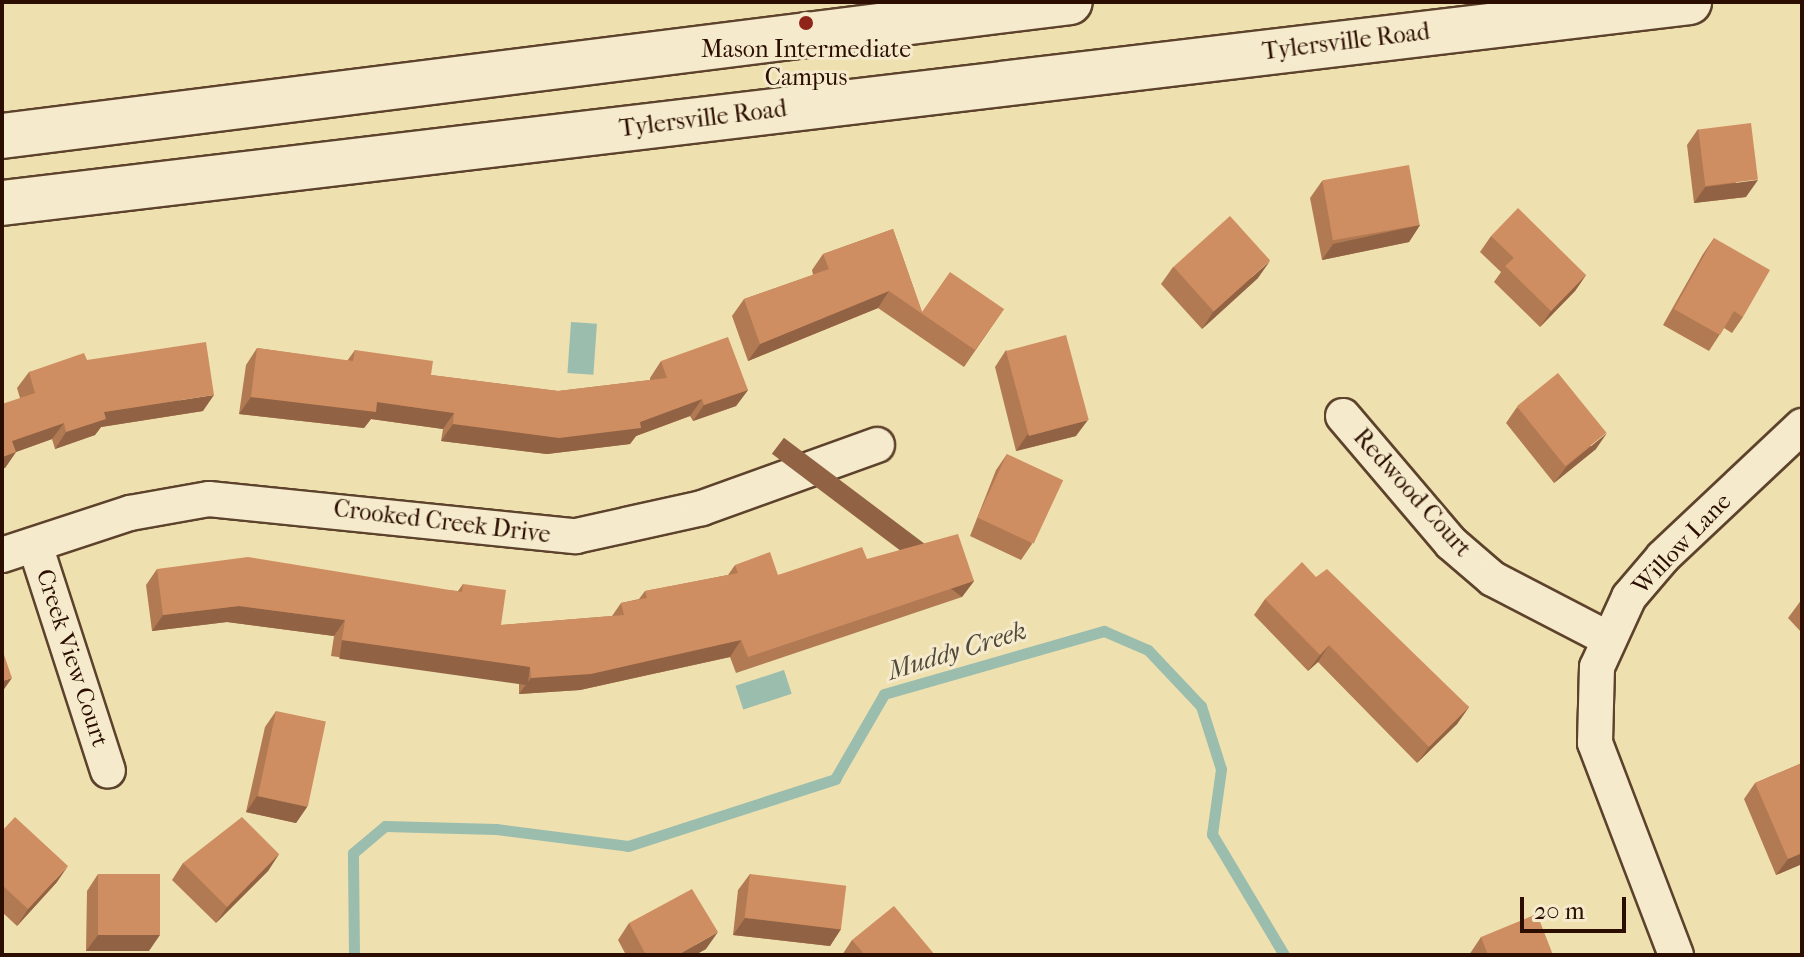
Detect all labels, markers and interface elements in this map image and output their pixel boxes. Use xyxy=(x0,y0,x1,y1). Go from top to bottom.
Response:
marker: Mason Intermediate Campus xyxy=(797,14,815,32)
street label: Tylersville Road xyxy=(1261,17,1431,67)
place label: Mason Intermediate Campus xyxy=(701,36,911,92)
street label: Tylersville Road xyxy=(618,94,788,144)
street label: Redwood Court xyxy=(1347,423,1477,563)
street label: Willow Lane xyxy=(1627,487,1737,601)
street label: Crooked Creek Drive xyxy=(332,494,552,550)
street label: Creek View Court xyxy=(30,566,114,750)
water label: Muddy Creek xyxy=(884,615,1030,687)
scale bar xyxy=(1524,881,1630,931)
text: 20 m xyxy=(1534,897,1585,925)

